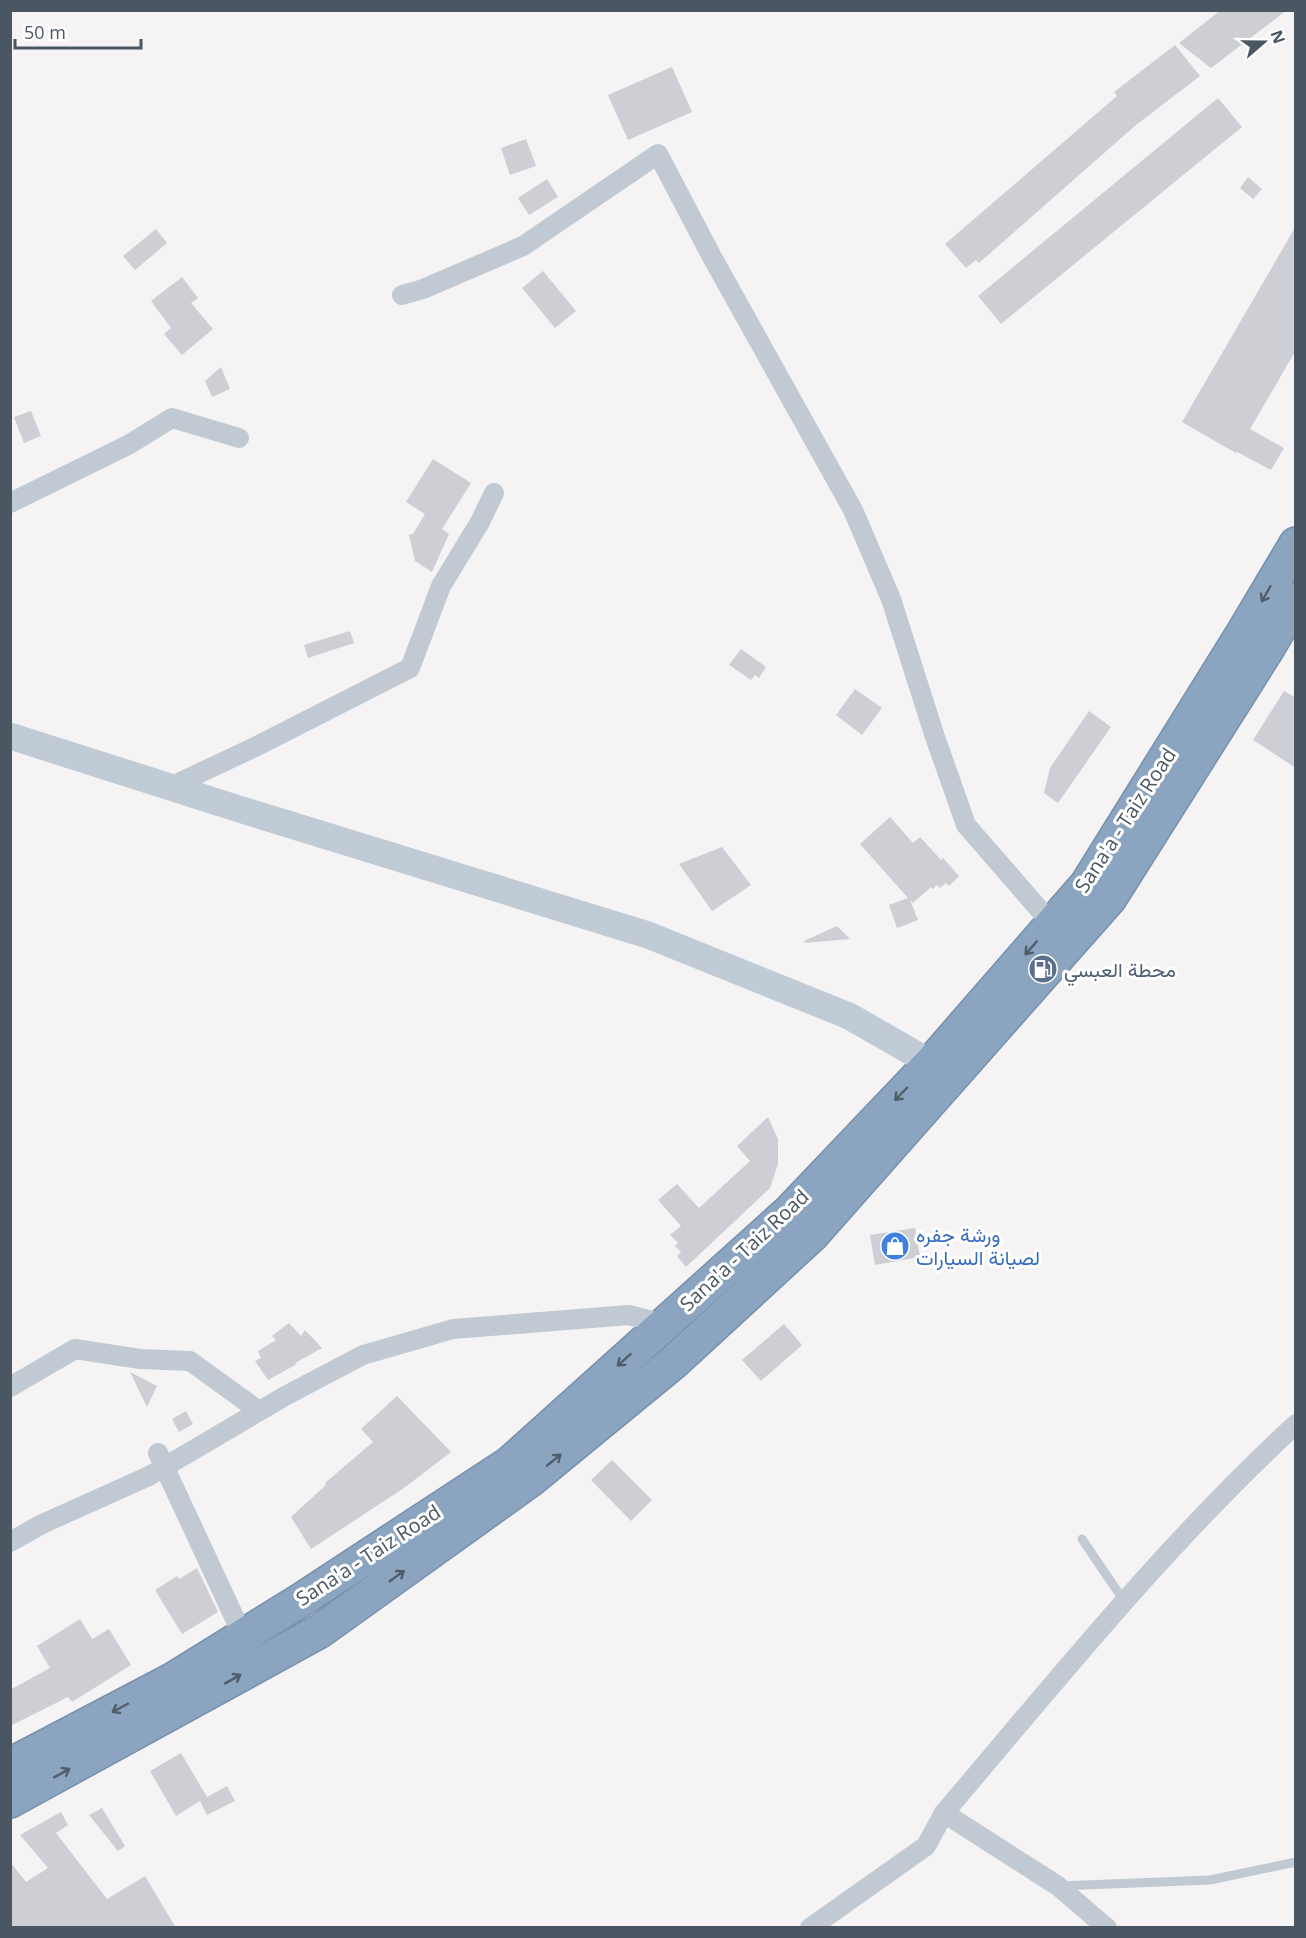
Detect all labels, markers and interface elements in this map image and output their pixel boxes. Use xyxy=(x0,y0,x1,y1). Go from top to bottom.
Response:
scale bar xyxy=(15,12,141,50)
north arrow xyxy=(1234,12,1294,72)
text: 50 m xyxy=(24,20,66,44)
text: N xyxy=(1266,27,1291,47)
one-way arrow xyxy=(1260,585,1272,602)
street label: Sana'a - Taiz Road xyxy=(1068,743,1182,897)
one-way arrow xyxy=(1024,940,1038,955)
fuel station icon: محطة العبسي xyxy=(1027,953,1059,985)
place label: محطة العبسي xyxy=(1064,956,1176,987)
one-way arrow xyxy=(894,1086,908,1101)
street label: Sana'a - Taiz Road xyxy=(674,1183,814,1317)
place label: ورشة جفره لصيانة السيارات xyxy=(916,1221,1040,1271)
shop icon: ورشة جفره لصيانة السيارات xyxy=(879,1230,911,1262)
one-way arrow xyxy=(617,1353,632,1367)
one-way arrow xyxy=(546,1454,562,1467)
street label: Sana'a - Taiz Road xyxy=(291,1498,445,1612)
one-way arrow xyxy=(389,1569,405,1582)
one-way arrow xyxy=(224,1673,241,1685)
one-way arrow xyxy=(111,1702,129,1714)
one-way arrow xyxy=(53,1767,70,1779)

